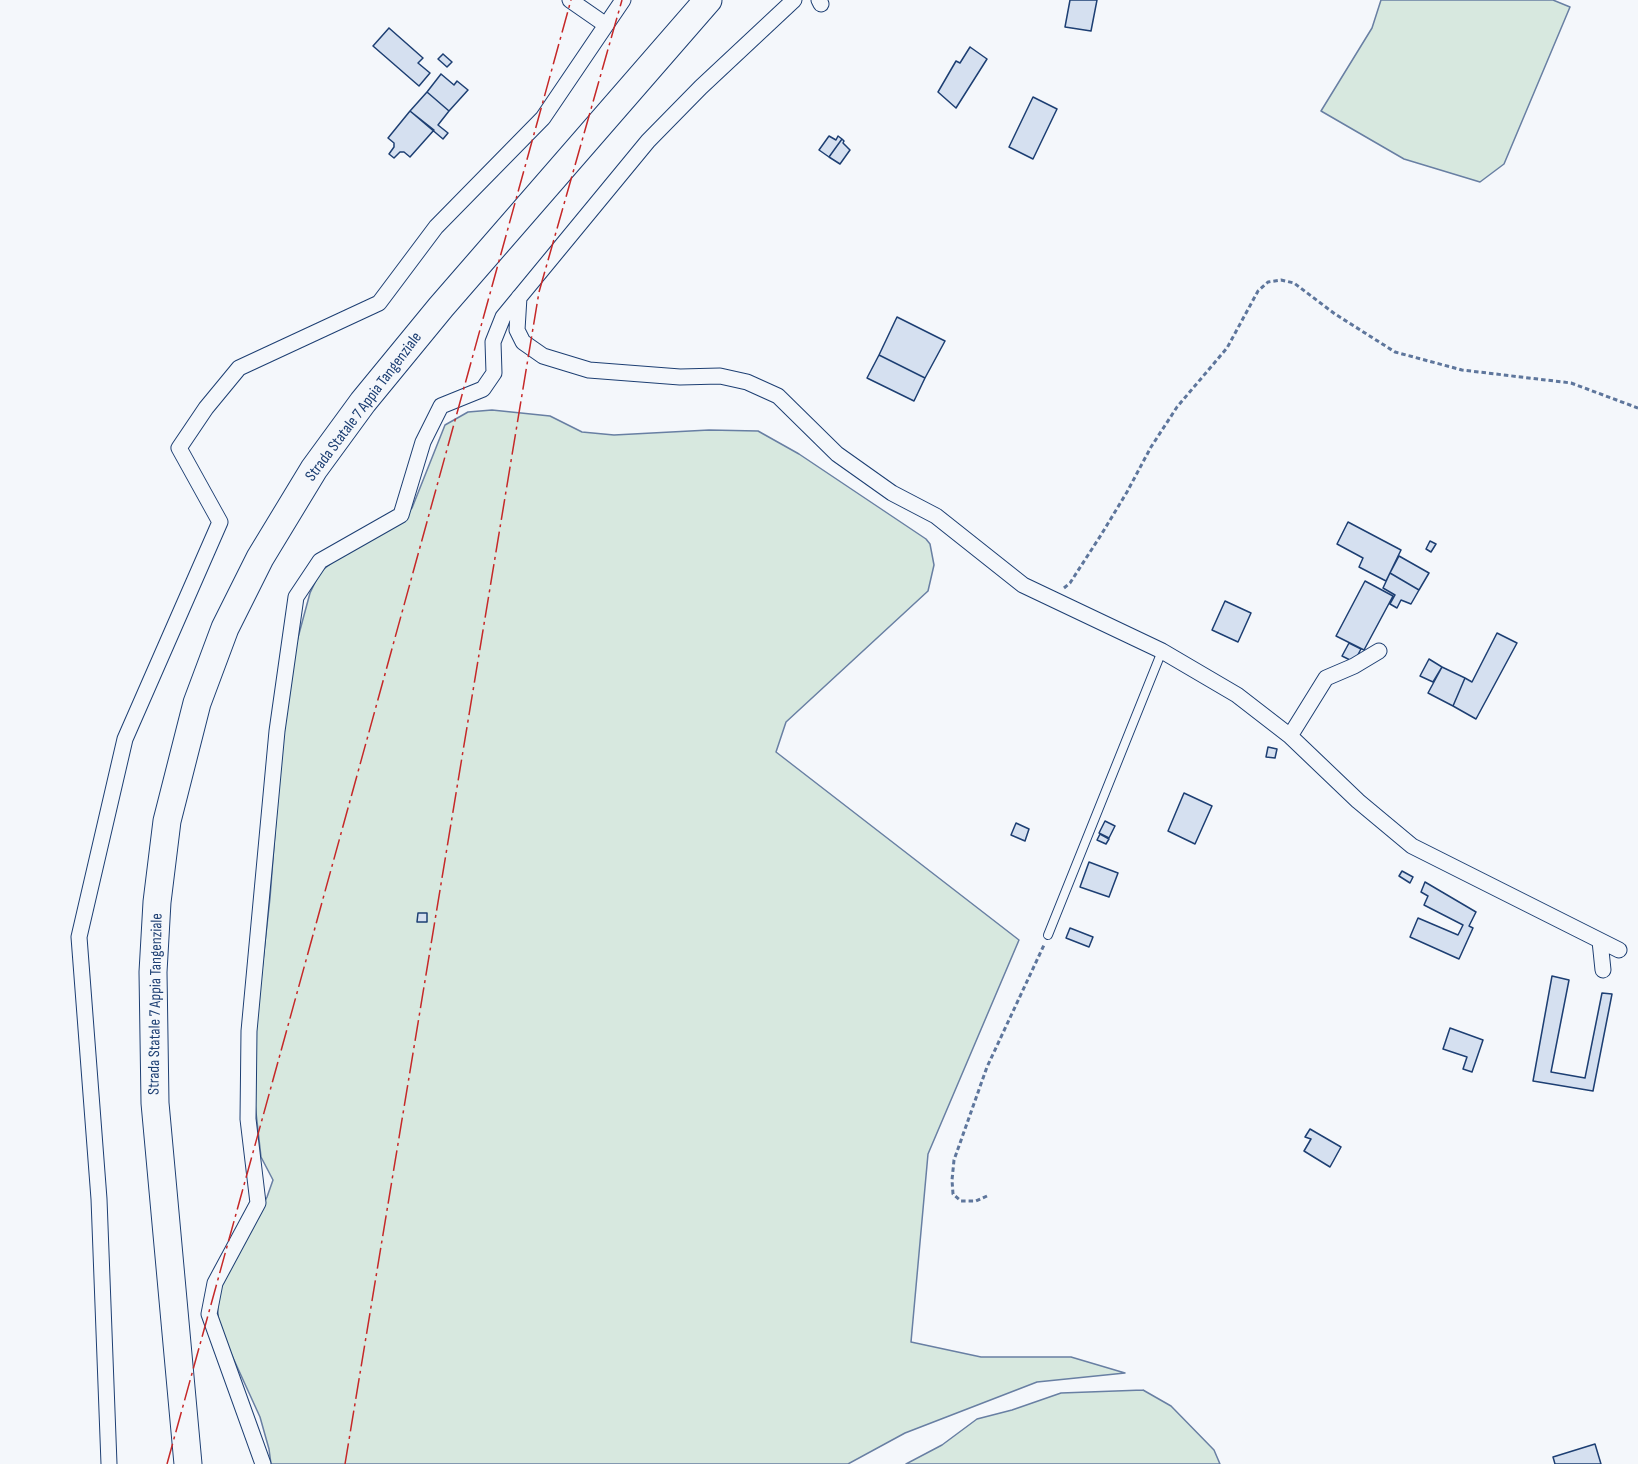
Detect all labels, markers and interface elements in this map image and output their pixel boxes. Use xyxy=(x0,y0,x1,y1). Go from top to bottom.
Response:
street label: Strada Statale 7 Appia Tangenziale xyxy=(302,329,426,485)
street label: Strada Statale 7 Appia Tangenziale xyxy=(145,913,167,1095)

